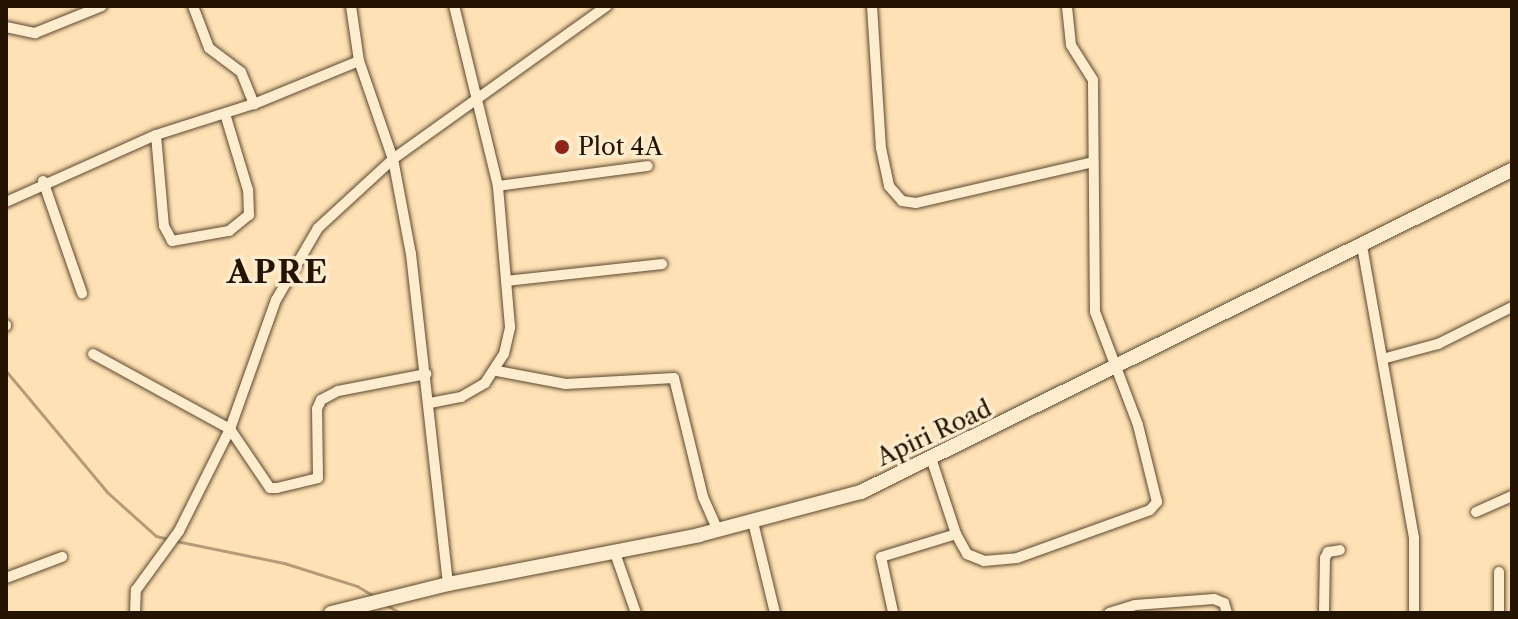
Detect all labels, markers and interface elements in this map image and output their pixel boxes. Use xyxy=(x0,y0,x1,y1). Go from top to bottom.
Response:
place label: Plot 4A xyxy=(578,133,662,161)
marker: Plot 4A xyxy=(553,138,571,156)
district label: APRE xyxy=(227,253,329,291)
street label: Apiri Road xyxy=(872,394,996,472)

